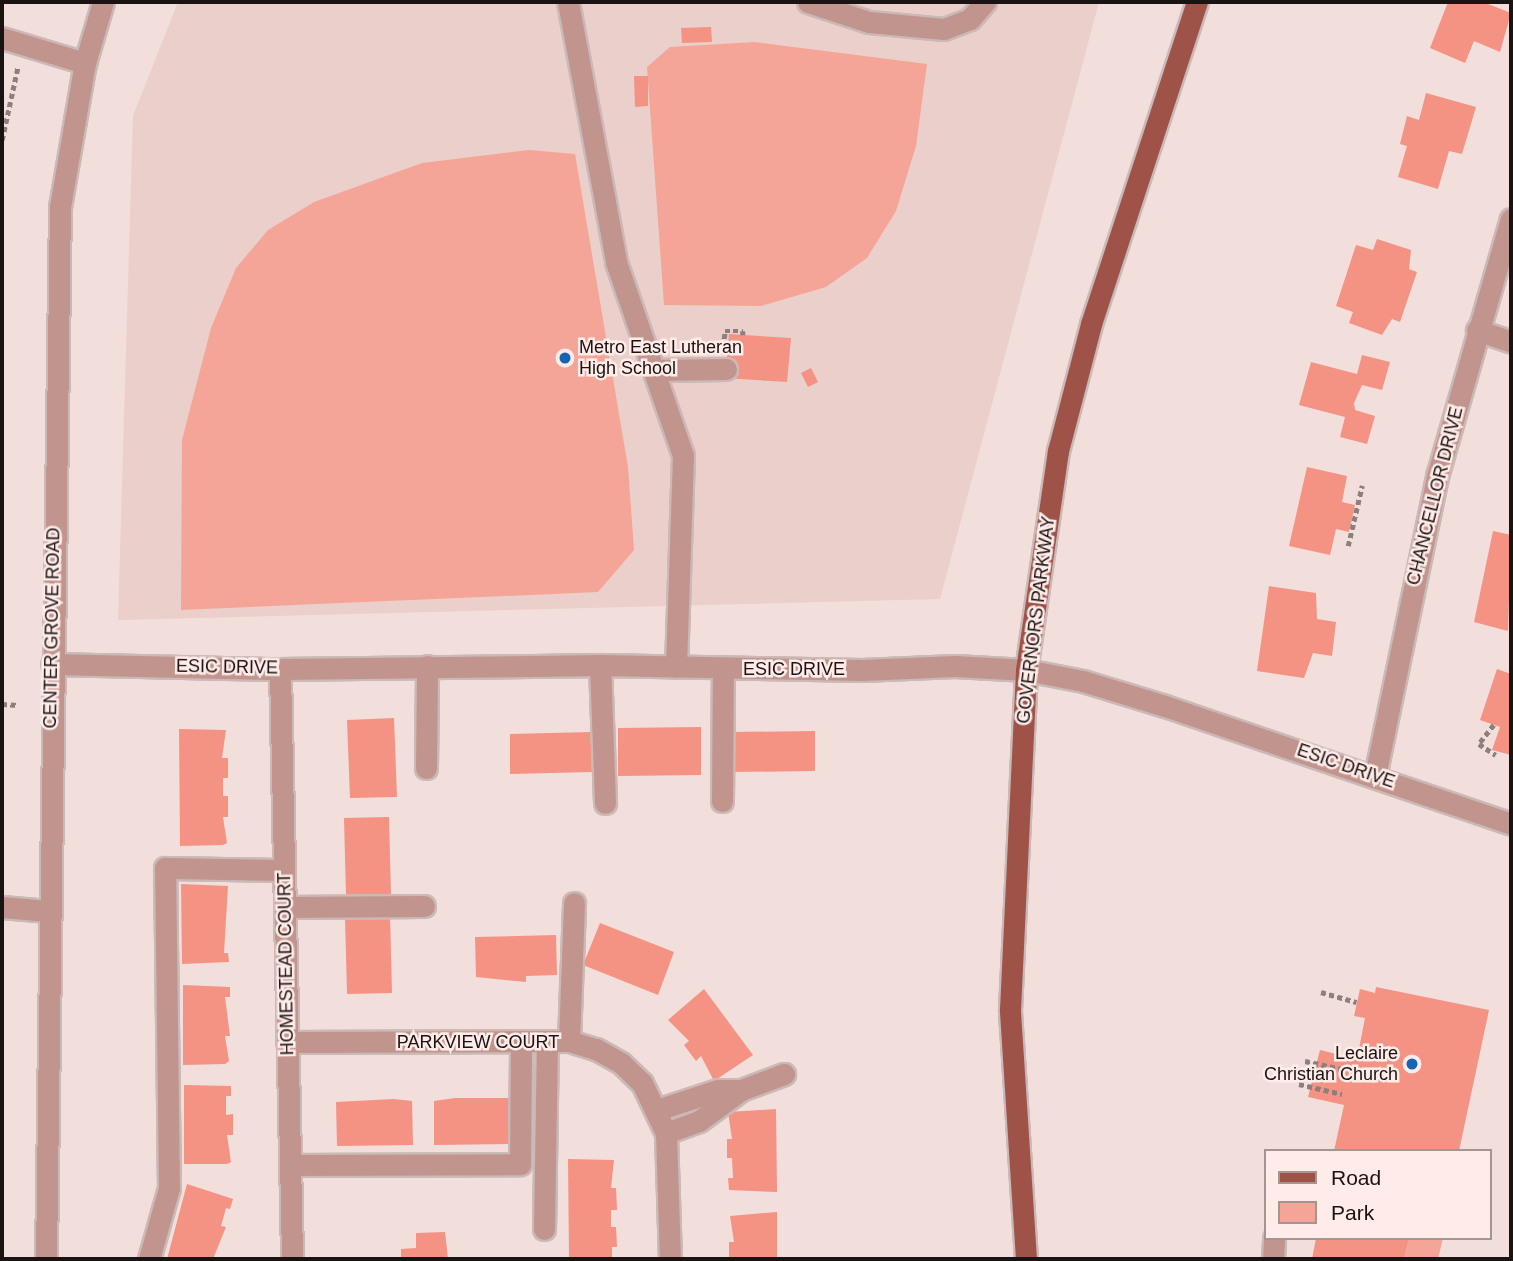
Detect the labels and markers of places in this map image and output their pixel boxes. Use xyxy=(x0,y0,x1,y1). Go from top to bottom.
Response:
place label: Metro East Lutheran High School xyxy=(579,337,742,380)
marker: Metro East Lutheran High School xyxy=(557,350,573,366)
place label: Leclaire Christian Church xyxy=(1264,1043,1398,1086)
marker: Leclaire Christian Church xyxy=(1404,1056,1420,1072)

